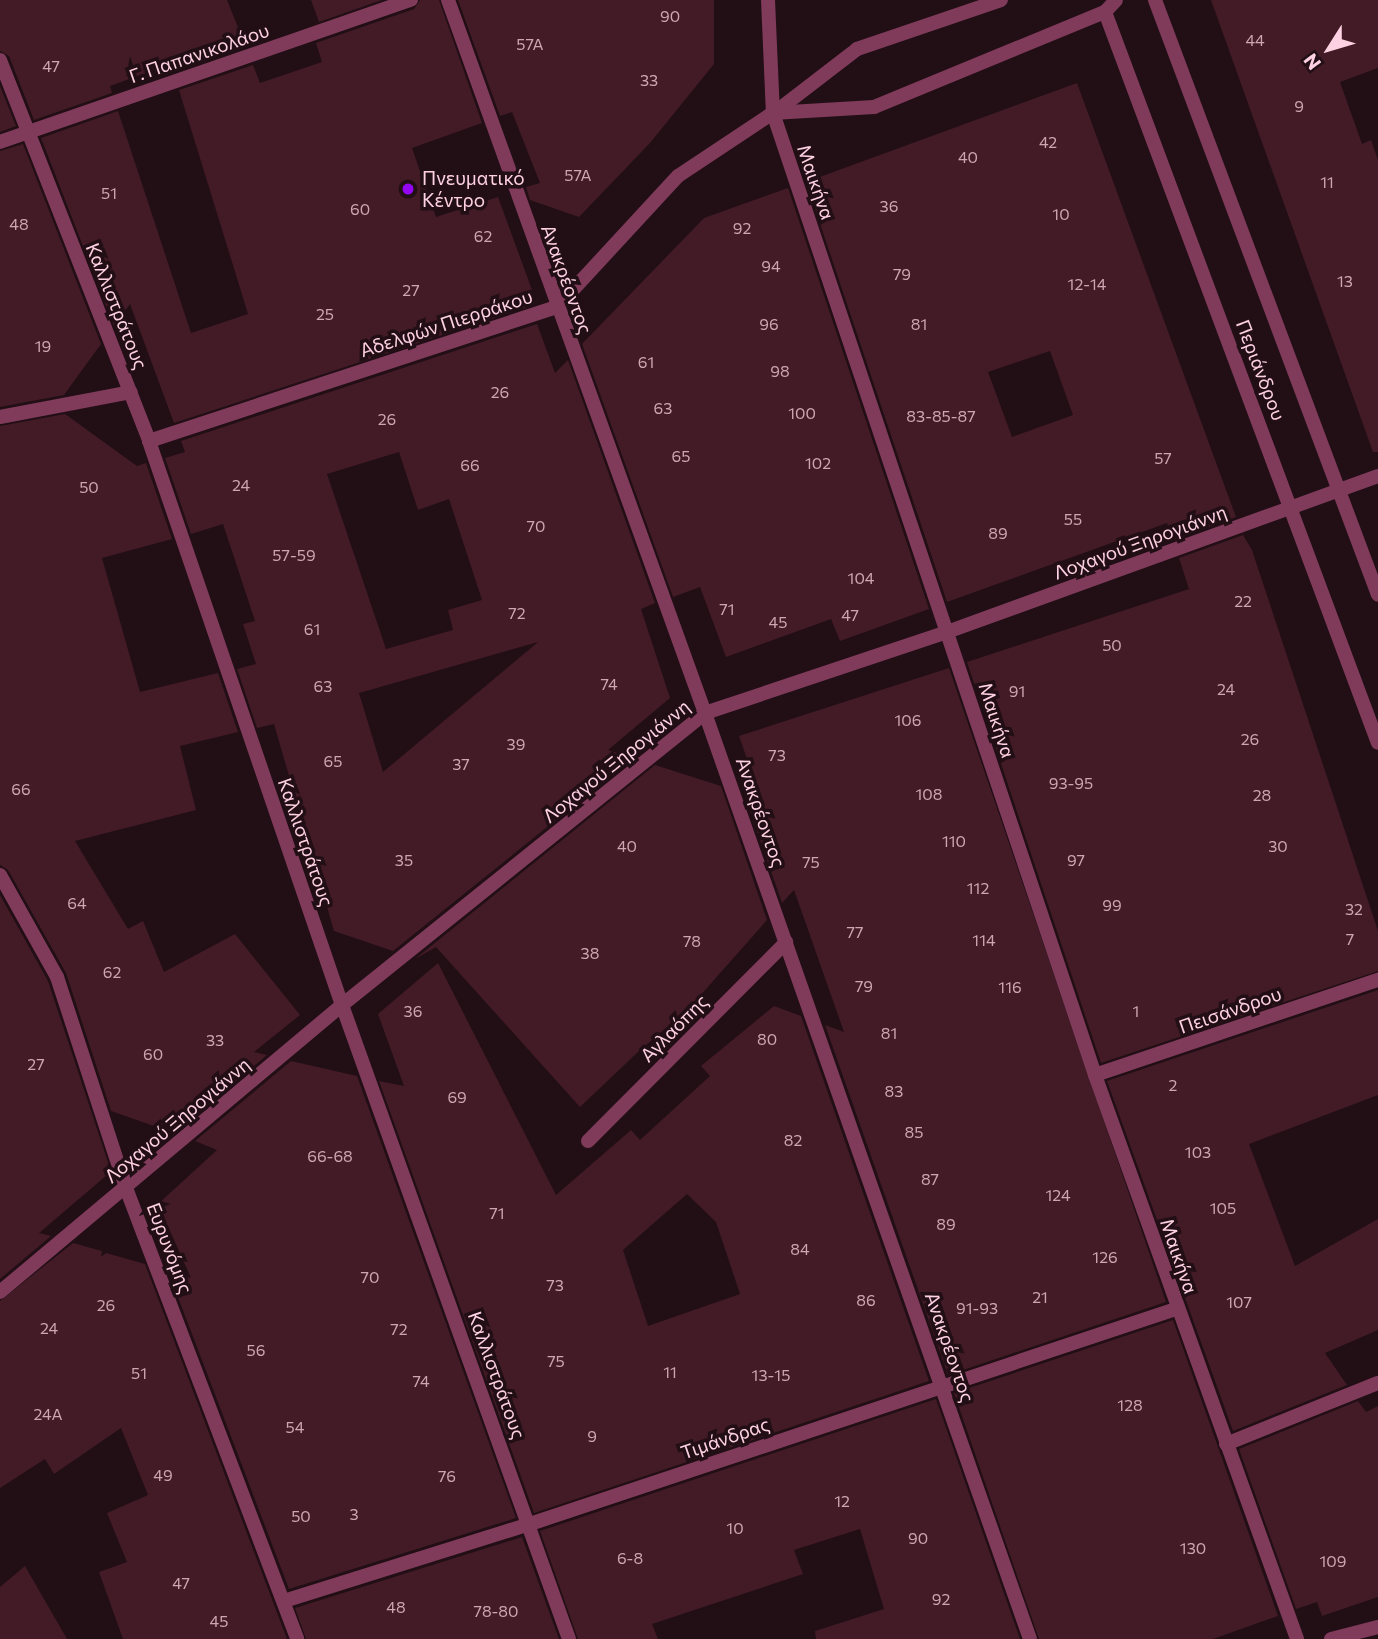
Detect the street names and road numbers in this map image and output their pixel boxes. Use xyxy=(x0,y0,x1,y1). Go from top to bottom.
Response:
street label: Γ. Παπανικολάου xyxy=(126,18,272,88)
street label: Μαικήνα xyxy=(793,142,839,222)
street label: Ανακρέοντος xyxy=(537,221,597,337)
street label: Καλλιστράτους xyxy=(81,240,153,372)
street label: Αδελφών Πιερράκου xyxy=(357,284,535,362)
street label: Περιάνδρου xyxy=(1231,316,1291,424)
street label: Λοχαγού Ξηρογιάννη xyxy=(1050,500,1230,584)
street label: Μαικήνα xyxy=(974,679,1020,761)
street label: Λοχαγού Ξηρογιάννη xyxy=(538,695,694,827)
street label: Ανακρέοντος xyxy=(732,754,790,870)
street label: Καλλιστράτους xyxy=(273,775,339,909)
street label: Πεισάνδρου xyxy=(1176,982,1284,1038)
street label: Αγλαόπης xyxy=(636,990,712,1066)
street label: Λοχαγού Ξηρογιάννη xyxy=(100,1053,254,1187)
street label: Ευρυνόμης xyxy=(142,1199,198,1297)
street label: Μαικήνα xyxy=(1156,1216,1202,1296)
street label: Ανακρέοντος xyxy=(921,1289,979,1405)
street label: Καλλιστράτους xyxy=(463,1308,531,1442)
street label: Τιμάνδρας xyxy=(678,1412,772,1464)

